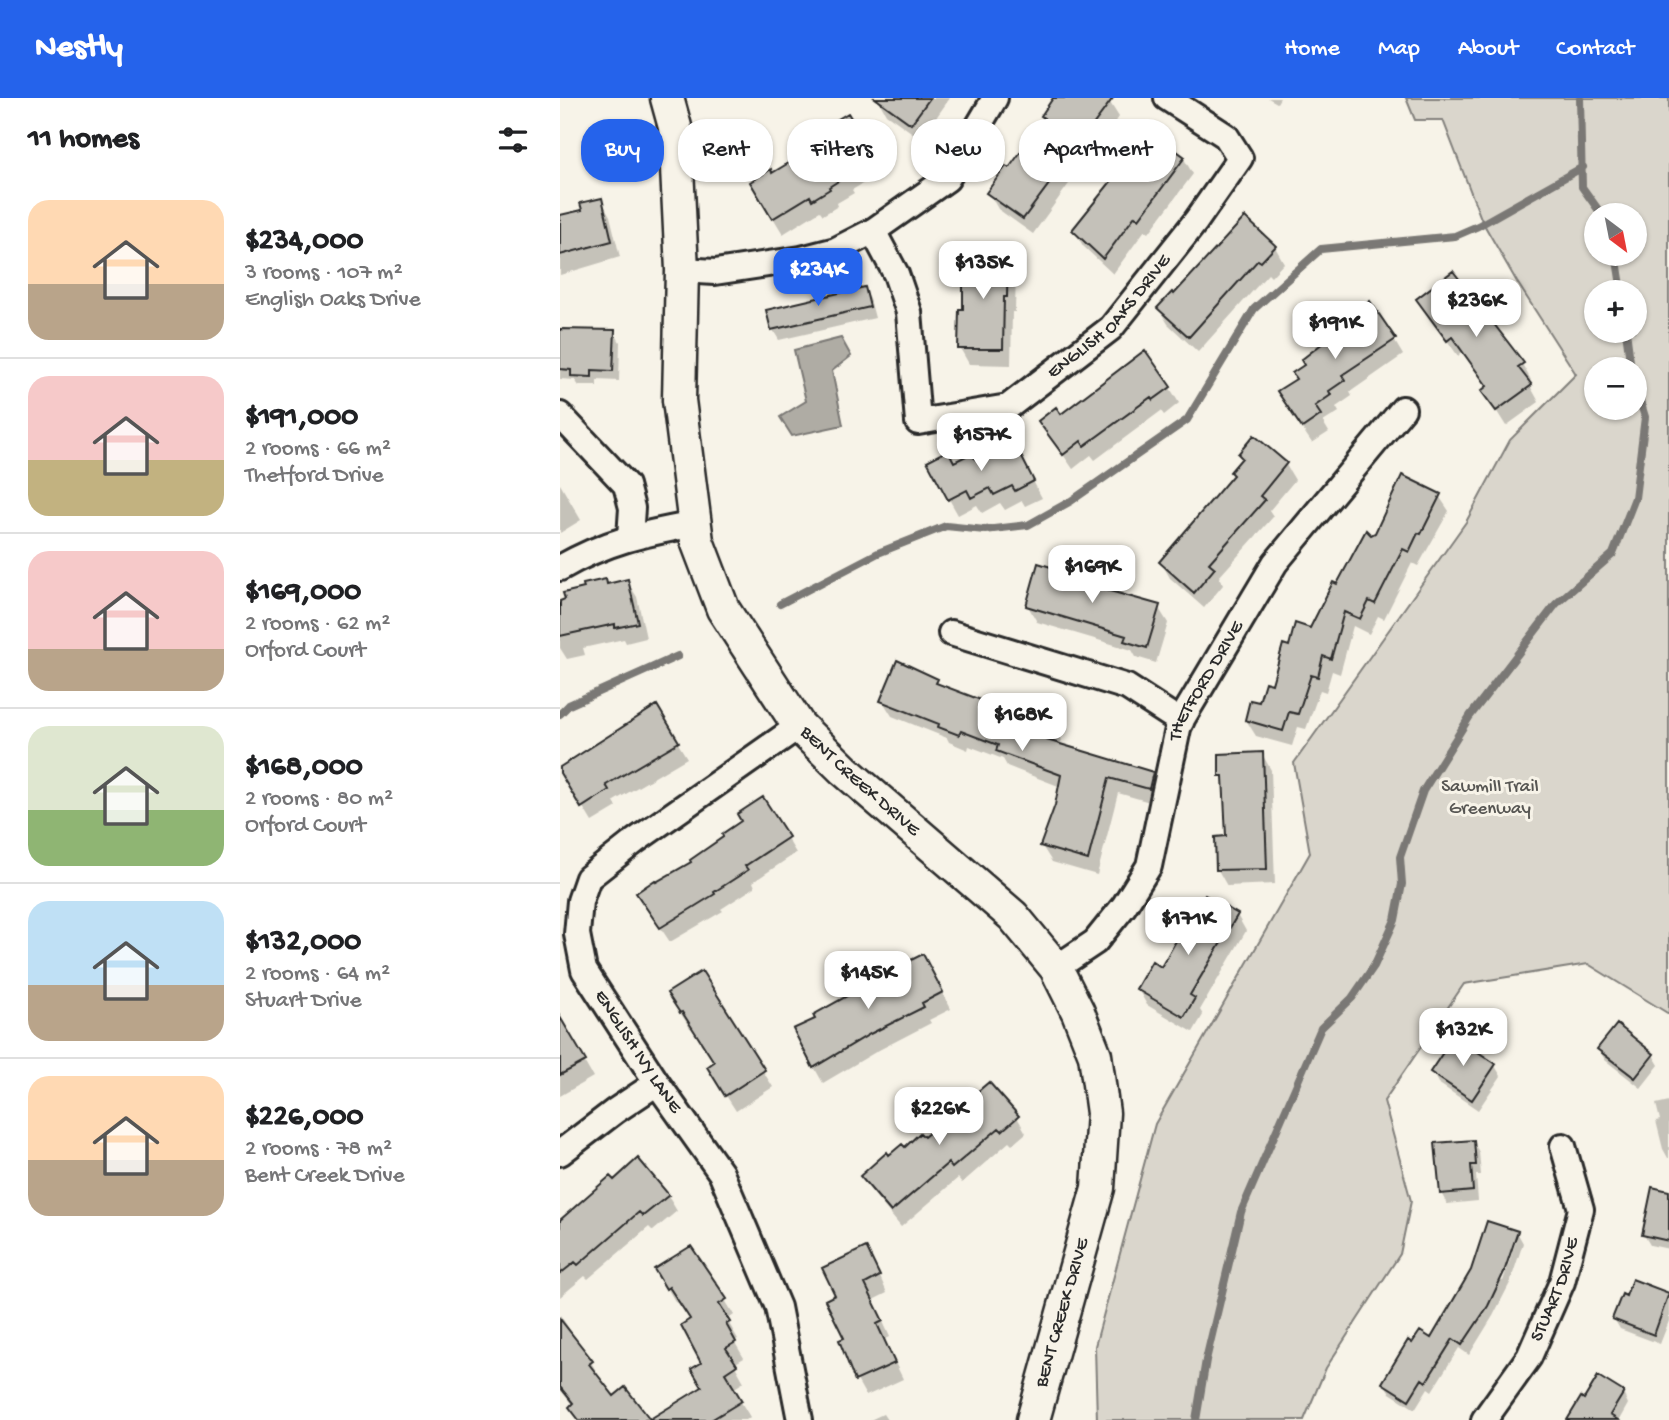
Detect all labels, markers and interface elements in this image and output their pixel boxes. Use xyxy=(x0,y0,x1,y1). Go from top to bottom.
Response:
text: Nestly xyxy=(35,30,123,68)
text: Home xyxy=(1284,35,1340,64)
text: Map xyxy=(1378,35,1420,64)
text: About xyxy=(1458,35,1518,64)
text: Contact xyxy=(1556,35,1634,64)
chip: Buy xyxy=(581,119,664,182)
chip: Rent xyxy=(678,119,773,182)
chip: Filters xyxy=(787,119,897,182)
chip: New xyxy=(911,119,1005,182)
chip: Apartment xyxy=(1019,119,1176,182)
icon: filters xyxy=(494,121,532,159)
text: 11 homes xyxy=(28,123,139,158)
north arrow xyxy=(1584,203,1647,266)
map controls xyxy=(1584,203,1647,420)
text: $234,000 xyxy=(245,225,363,260)
icon: home xyxy=(84,228,168,312)
pin: $135K xyxy=(934,242,1032,301)
pin: $234K xyxy=(769,248,867,308)
street label: ENGLISH OAKS DRIVE xyxy=(1043,249,1177,384)
text: $135K xyxy=(955,250,1011,277)
text: $234K xyxy=(789,257,847,284)
text: 3 rooms · 107 m² xyxy=(245,260,403,287)
pin: $236K xyxy=(1427,280,1525,339)
button: + xyxy=(1584,280,1647,343)
text: English Oaks Drive xyxy=(245,287,421,314)
text: $236K xyxy=(1447,288,1505,315)
pin: $191K xyxy=(1286,302,1384,361)
text: $191K xyxy=(1308,310,1362,337)
button: − xyxy=(1584,357,1647,420)
text: $191,000 xyxy=(245,401,358,436)
icon: home xyxy=(84,404,168,488)
pin: $157K xyxy=(932,414,1030,473)
text: $157K xyxy=(953,422,1009,449)
text: 2 rooms · 66 m² xyxy=(245,436,391,463)
text: Thetford Drive xyxy=(245,463,384,490)
pin: $169K xyxy=(1043,546,1141,605)
text: $169K xyxy=(1064,554,1120,581)
text: $169,000 xyxy=(245,576,361,611)
icon: home xyxy=(84,579,168,663)
text: 2 rooms · 62 m² xyxy=(245,611,390,638)
street label: THETFORD DRIVE xyxy=(1164,616,1250,744)
text: Orford Court xyxy=(245,638,366,665)
pin: $168K xyxy=(973,694,1071,753)
text: $168K xyxy=(994,702,1050,729)
street label: BENT CREEK DRIVE xyxy=(794,721,925,842)
text: $168,000 xyxy=(245,751,363,786)
icon: home xyxy=(84,754,168,838)
park label: Sawmill Trail Greenway xyxy=(1441,776,1539,821)
text: 2 rooms · 80 m² xyxy=(245,786,393,813)
text: Orford Court xyxy=(245,813,366,840)
pin: $171K xyxy=(1139,898,1237,957)
text: $171K xyxy=(1161,906,1215,933)
text: $132,000 xyxy=(245,926,361,961)
icon: home xyxy=(84,929,168,1013)
pin: $145K xyxy=(819,951,917,1011)
text: $145K xyxy=(840,960,896,987)
text: 2 rooms · 64 m² xyxy=(245,961,390,988)
street label: ENGLISH IVY LANE xyxy=(589,986,687,1119)
text: Stuart Drive xyxy=(245,988,362,1015)
pin: $132K xyxy=(1414,1009,1512,1068)
text: $132K xyxy=(1435,1017,1491,1044)
pin: $226K xyxy=(890,1088,988,1147)
text: $226K xyxy=(910,1096,968,1123)
text: $226,000 xyxy=(245,1101,364,1136)
icon: home xyxy=(84,1104,168,1188)
text: 2 rooms · 78 m² xyxy=(245,1136,392,1163)
text: Bent Creek Drive xyxy=(245,1163,405,1190)
street label: STUART DRIVE xyxy=(1526,1234,1585,1345)
street label: BENT CREEK DRIVE xyxy=(1030,1235,1096,1391)

